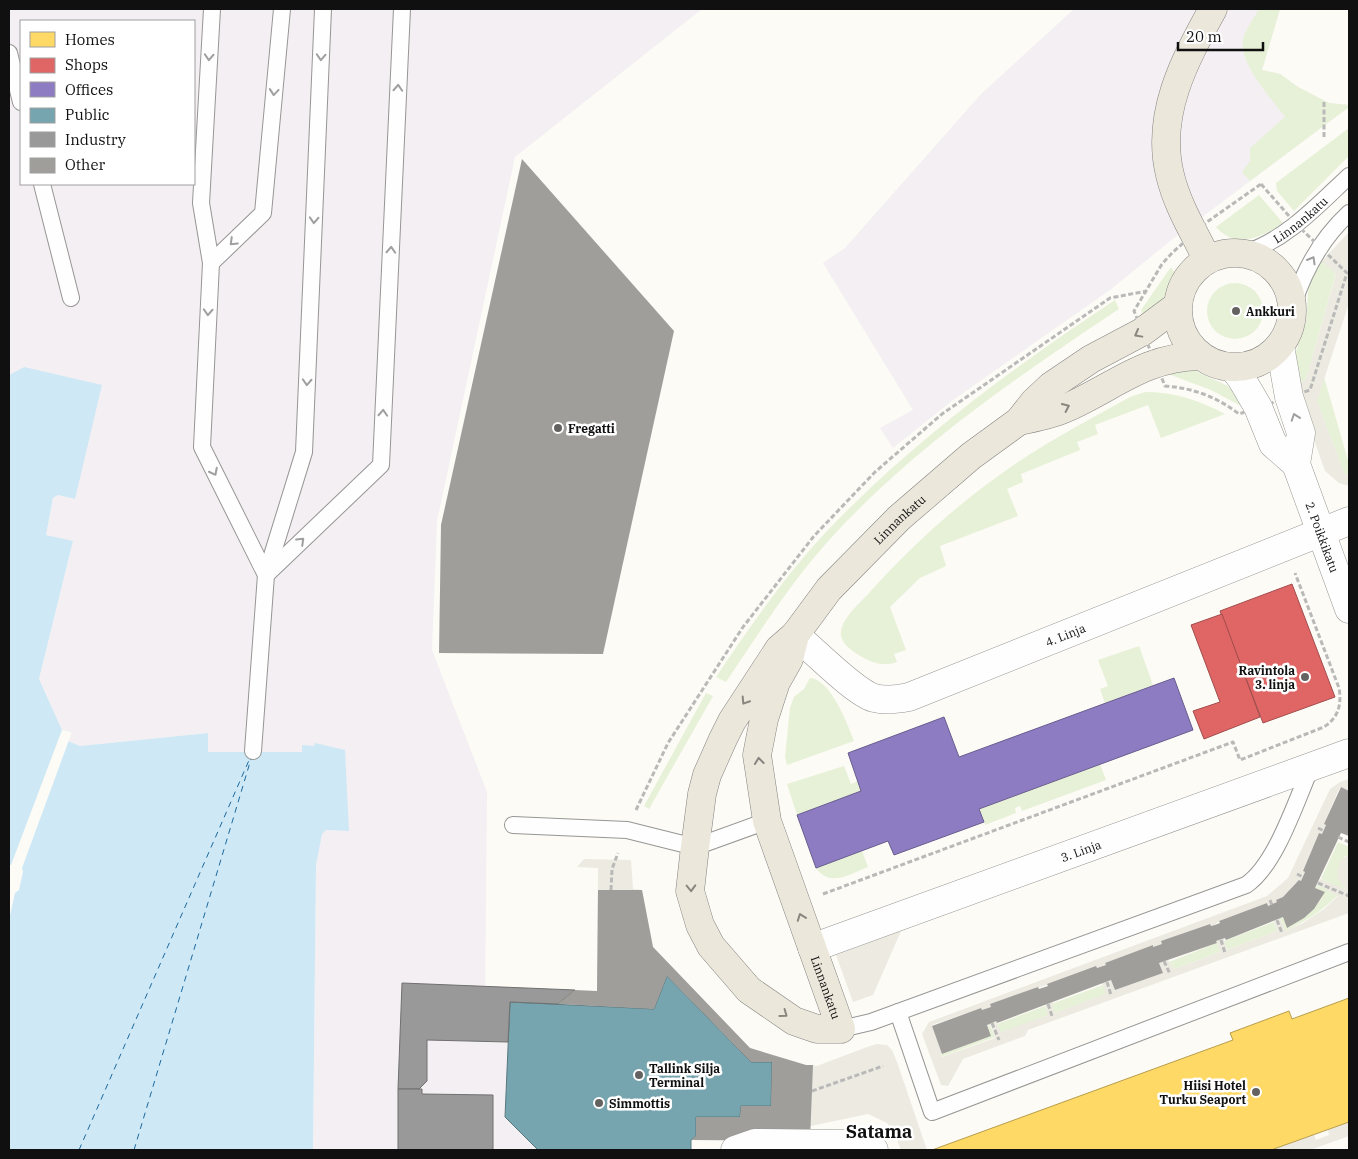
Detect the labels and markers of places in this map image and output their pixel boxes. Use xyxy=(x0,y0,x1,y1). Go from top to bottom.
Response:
place label: Ankkuri xyxy=(1246,304,1295,319)
marker: Ankkuri xyxy=(1230,305,1242,317)
place label: Fregatti xyxy=(568,421,615,436)
marker: Fregatti xyxy=(552,422,564,434)
place label: Ravintola 3. linja xyxy=(1239,663,1295,692)
marker: Ravintola 3. linja xyxy=(1299,671,1311,683)
place label: Tallink Silja Terminal xyxy=(649,1061,720,1090)
marker: Tallink Silja Terminal xyxy=(633,1069,645,1081)
place label: Hiisi Hotel Turku Seaport xyxy=(1160,1078,1247,1107)
marker: Hiisi Hotel Turku Seaport xyxy=(1250,1086,1262,1098)
place label: Simmottis xyxy=(609,1096,670,1111)
marker: Simmottis xyxy=(593,1097,605,1109)

